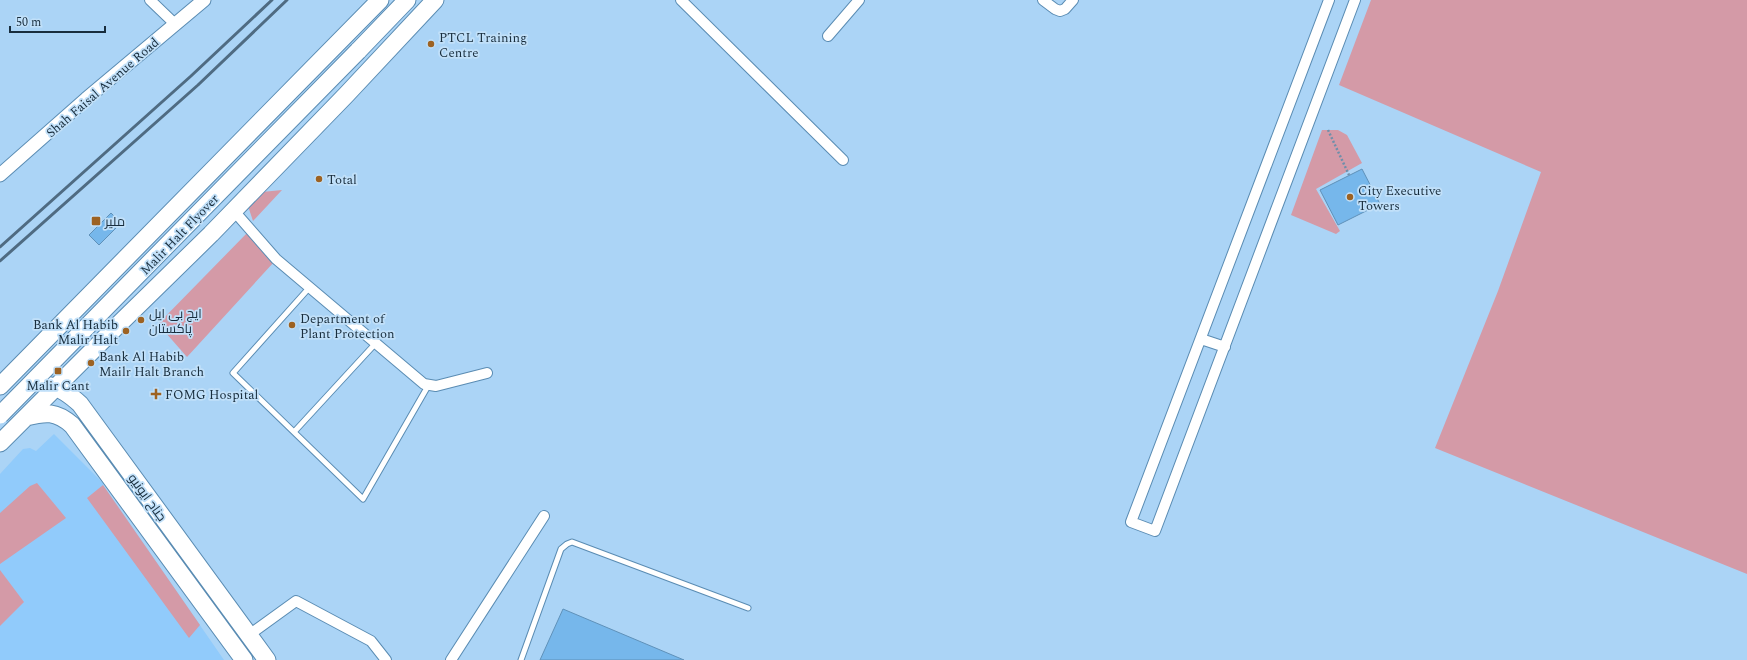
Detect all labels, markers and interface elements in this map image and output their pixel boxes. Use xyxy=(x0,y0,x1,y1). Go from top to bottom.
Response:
scale bar xyxy=(10,8,105,34)
text: 50 m xyxy=(16,13,41,32)
place label: PTCL Training Centre xyxy=(439,28,527,63)
street label: Shah Faisal Avenue Road xyxy=(42,33,164,143)
marker: PTCL Training Centre xyxy=(426,39,436,49)
place label: Total xyxy=(327,170,357,190)
marker: Total xyxy=(314,174,324,184)
place label: City Executive Towers xyxy=(1358,181,1441,216)
street label: Malir Halt Flyover xyxy=(136,190,224,280)
marker: City Executive Towers xyxy=(1345,192,1355,202)
place label: ملیر xyxy=(104,212,125,232)
marker: ملیر xyxy=(90,215,102,227)
place label: ایچ بی ایل پاکستان xyxy=(149,304,202,339)
place label: Department of Plant Protection xyxy=(300,309,395,344)
place label: Bank Al Habib Malir Halt xyxy=(33,315,118,350)
marker: ایچ بی ایل پاکستان xyxy=(136,315,146,325)
marker: Department of Plant Protection xyxy=(287,320,297,330)
marker: Bank Al Habib Malir Halt xyxy=(121,326,131,336)
place label: Bank Al Habib Mailr Halt Branch xyxy=(99,347,205,382)
marker: Bank Al Habib Mailr Halt Branch xyxy=(86,358,96,368)
marker: Malir Cant xyxy=(53,366,63,376)
place label: Malir Cant xyxy=(26,376,90,396)
place label: FOMG Hospital xyxy=(165,385,259,405)
marker: FOMG Hospital xyxy=(150,388,162,400)
street label: جناح ایونیو xyxy=(123,469,171,526)

